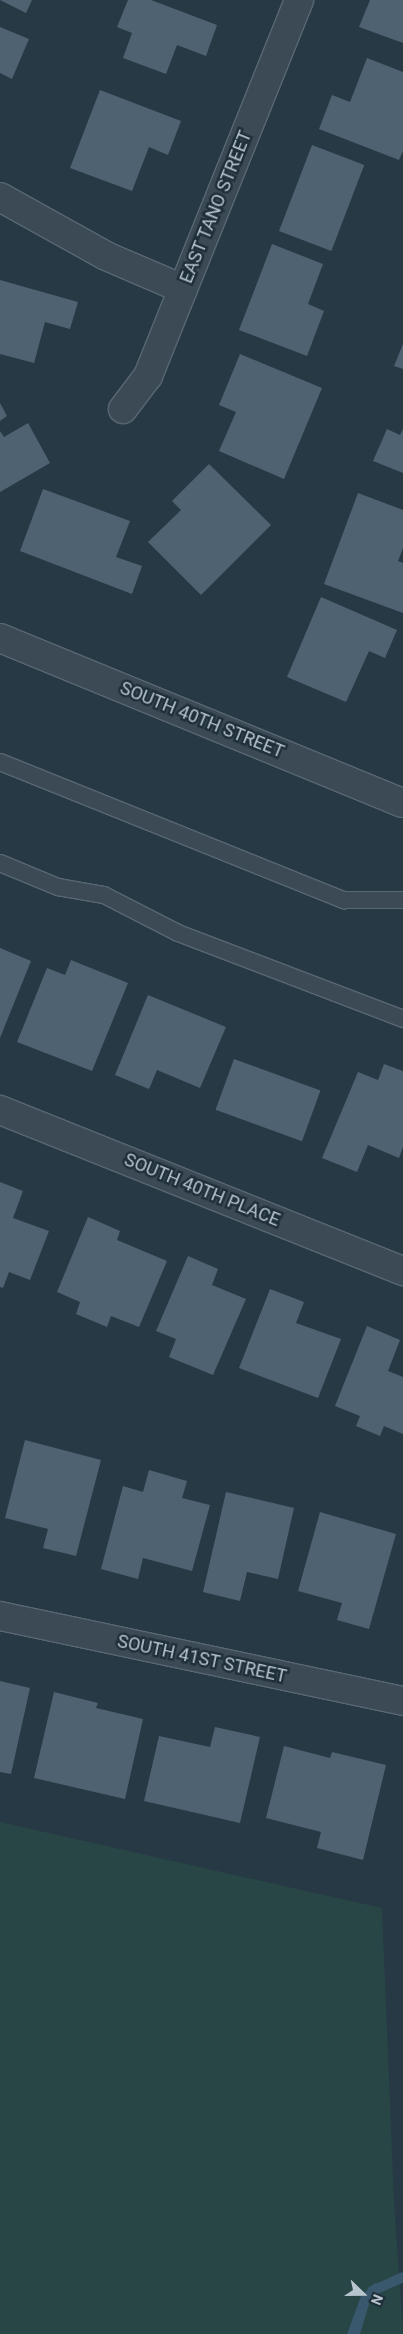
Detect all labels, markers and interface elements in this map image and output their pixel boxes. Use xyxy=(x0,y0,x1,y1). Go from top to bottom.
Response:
street label: EAST TANO STREET xyxy=(175,127,257,287)
street label: SOUTH 40TH STREET xyxy=(117,677,287,763)
street label: SOUTH 40TH PLACE xyxy=(121,1149,283,1231)
street label: SOUTH 41ST STREET xyxy=(115,1630,289,1688)
north arrow xyxy=(338,2269,388,2319)
text: N xyxy=(368,2292,386,2307)

